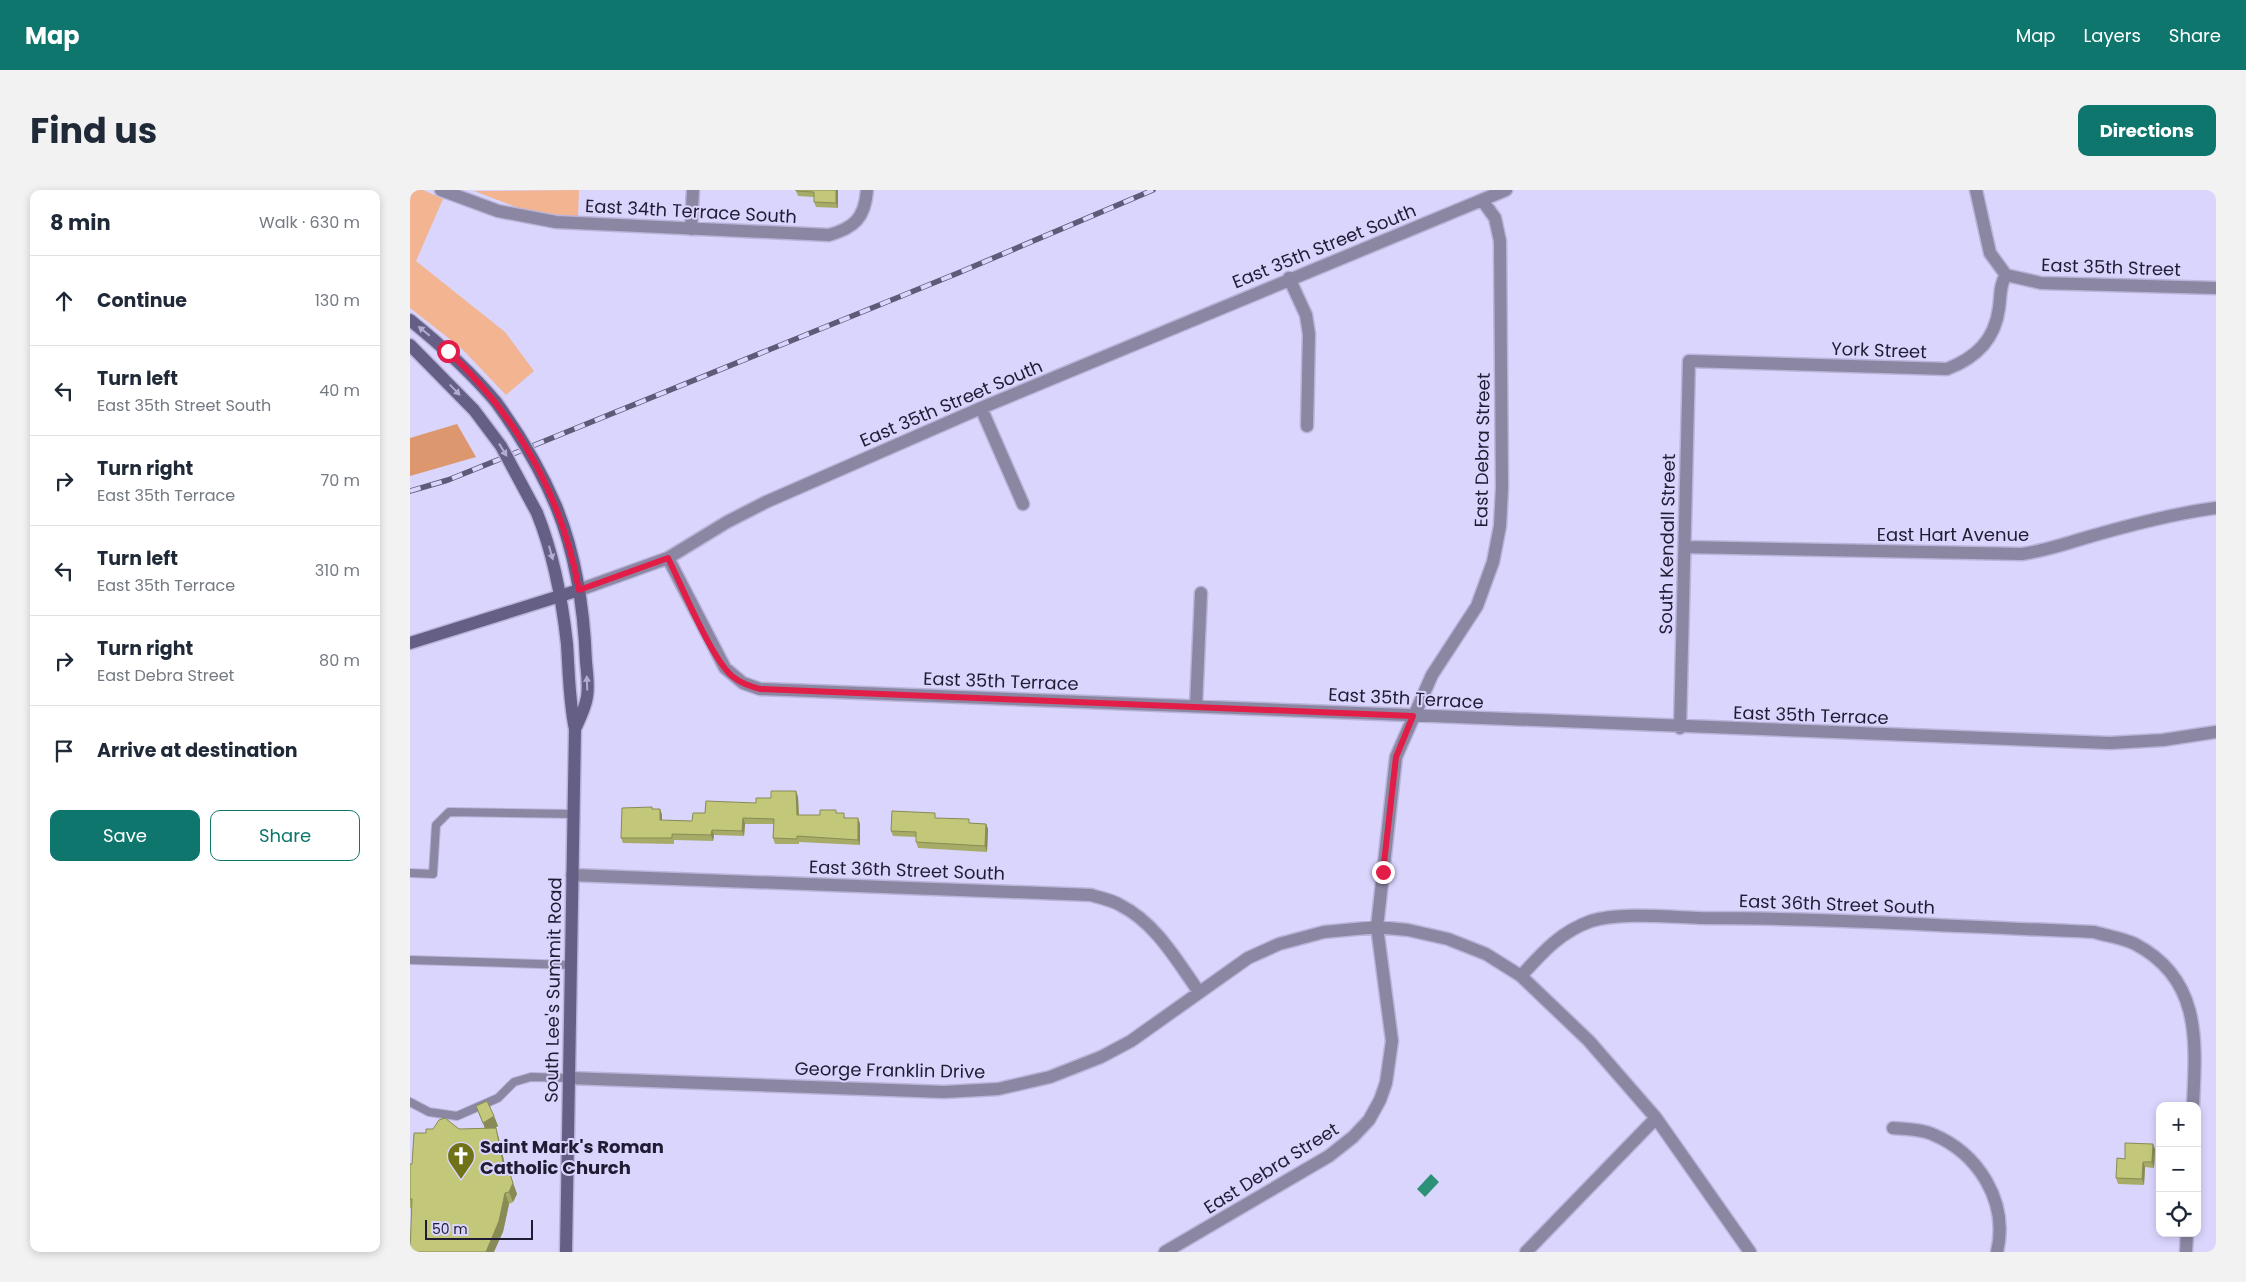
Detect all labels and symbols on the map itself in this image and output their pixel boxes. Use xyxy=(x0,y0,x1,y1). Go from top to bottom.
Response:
street label: East 34th Terrace South xyxy=(584,193,798,229)
street label: East 35th Street South xyxy=(1228,198,1420,294)
street label: East 35th Street xyxy=(2041,252,2181,282)
one-way arrow xyxy=(418,326,431,337)
street label: York Street xyxy=(1831,336,1927,364)
route start xyxy=(437,340,460,363)
street label: East 35th Street South xyxy=(856,353,1046,453)
street label: East Debra Street xyxy=(1468,372,1496,528)
one-way arrow xyxy=(449,384,461,396)
one-way arrow xyxy=(498,443,508,456)
street label: South Kendall Street xyxy=(1653,453,1681,635)
street label: East Hart Avenue xyxy=(1877,522,2029,547)
one-way arrow xyxy=(547,546,555,561)
street label: East 35th Terrace xyxy=(923,666,1079,696)
one-way arrow xyxy=(583,674,591,690)
street label: East 35th Terrace xyxy=(1328,681,1484,715)
street label: East 35th Terrace xyxy=(1733,700,1889,730)
street label: East 36th Street South xyxy=(808,854,1006,886)
route end xyxy=(1372,861,1395,884)
street label: South Lee's Summit Road xyxy=(539,877,567,1103)
street label: East 36th Street South xyxy=(1738,888,1936,920)
street label: George Franklin Drive xyxy=(794,1056,986,1084)
street label: East Debra Street xyxy=(1199,1116,1343,1220)
place label: Saint Mark's Roman Catholic Church xyxy=(480,1134,664,1180)
church icon: Saint Mark's Roman Catholic Church xyxy=(446,1141,476,1180)
scale bar xyxy=(425,1217,532,1240)

